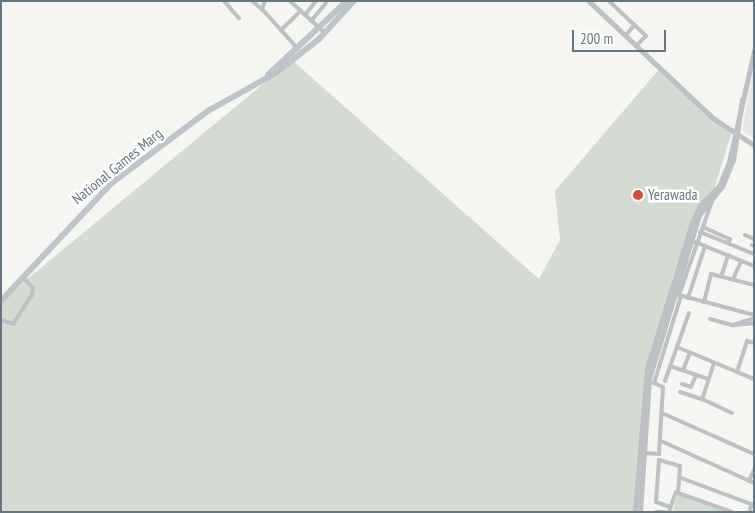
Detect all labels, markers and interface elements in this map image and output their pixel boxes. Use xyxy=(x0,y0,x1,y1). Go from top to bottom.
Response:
scale bar xyxy=(575,20,669,52)
text: 200 m xyxy=(580,29,613,48)
street label: National Games Marg xyxy=(68,124,166,208)
place label: Yerawada xyxy=(648,186,697,204)
marker: Yerawada xyxy=(632,189,644,201)

